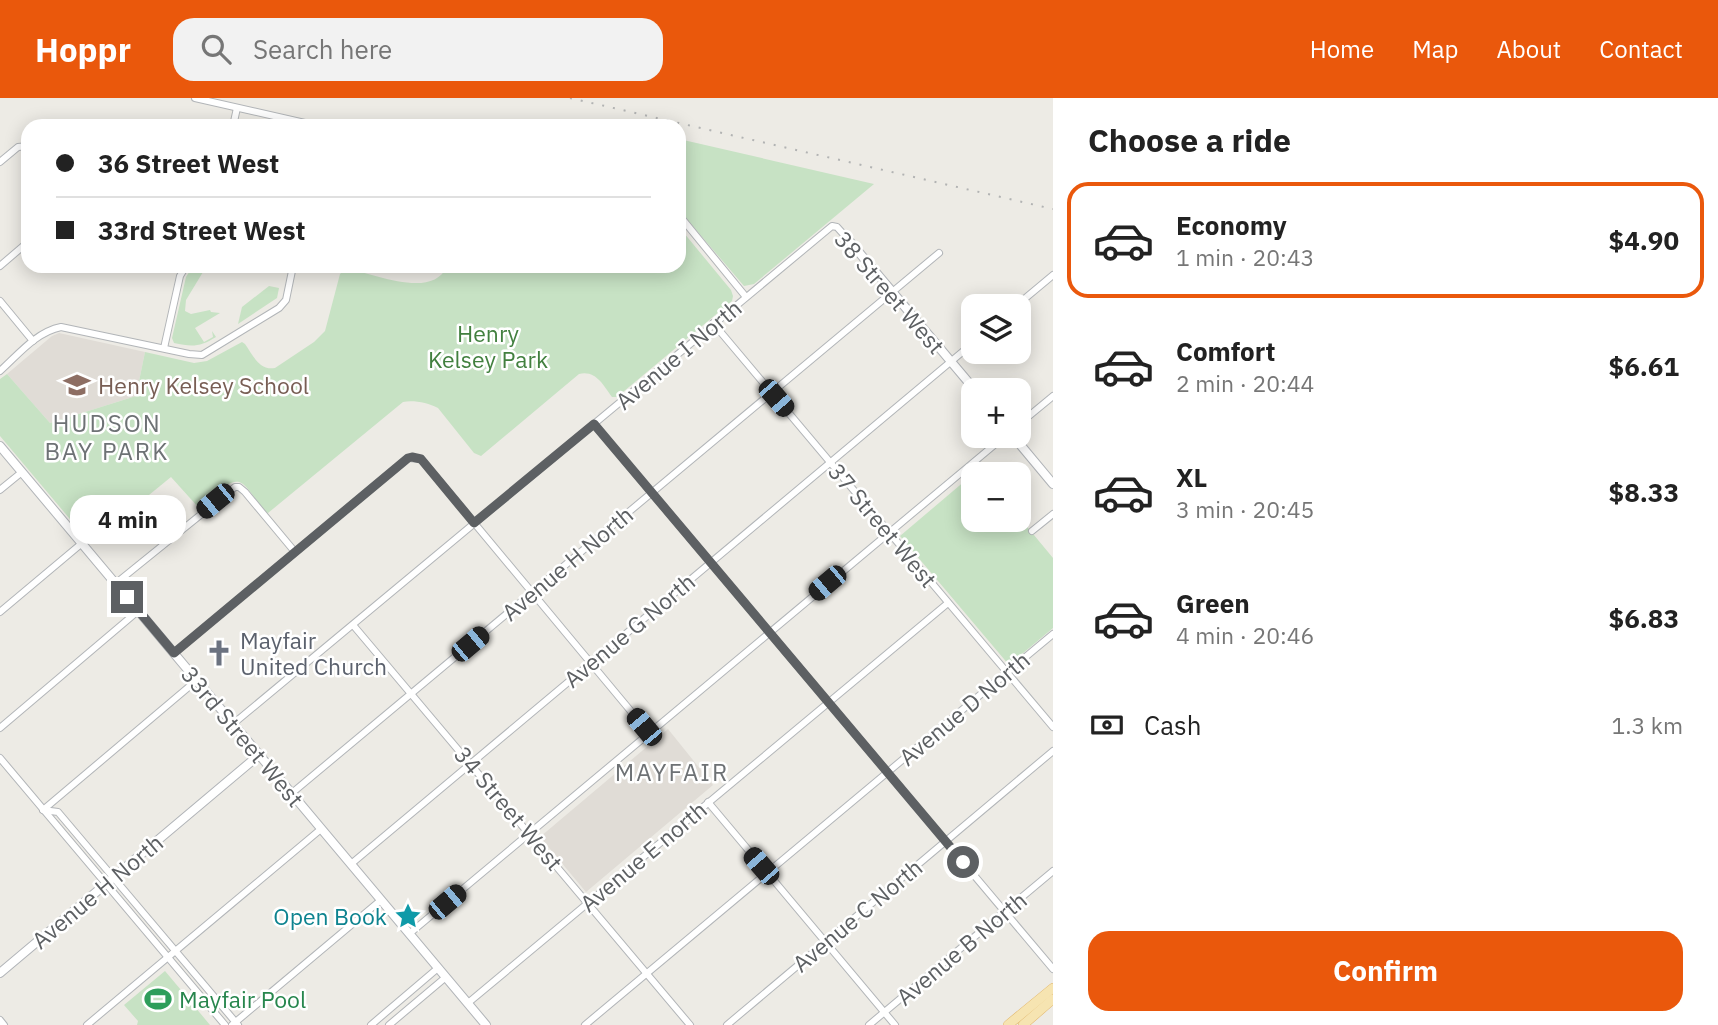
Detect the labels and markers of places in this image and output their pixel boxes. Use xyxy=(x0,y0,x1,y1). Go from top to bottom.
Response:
school or university icon: Henry Kelsey School xyxy=(62,370,92,400)
place label: Henry Kelsey School xyxy=(98,370,309,400)
place label: Mayfair United Church xyxy=(240,625,387,681)
church icon: Mayfair United Church xyxy=(204,638,234,668)
place label: Open Book xyxy=(273,901,387,931)
place icon: Open Book xyxy=(393,901,423,931)
sports icon: Mayfair Pool xyxy=(143,984,173,1014)
place label: Mayfair Pool xyxy=(179,984,306,1014)

